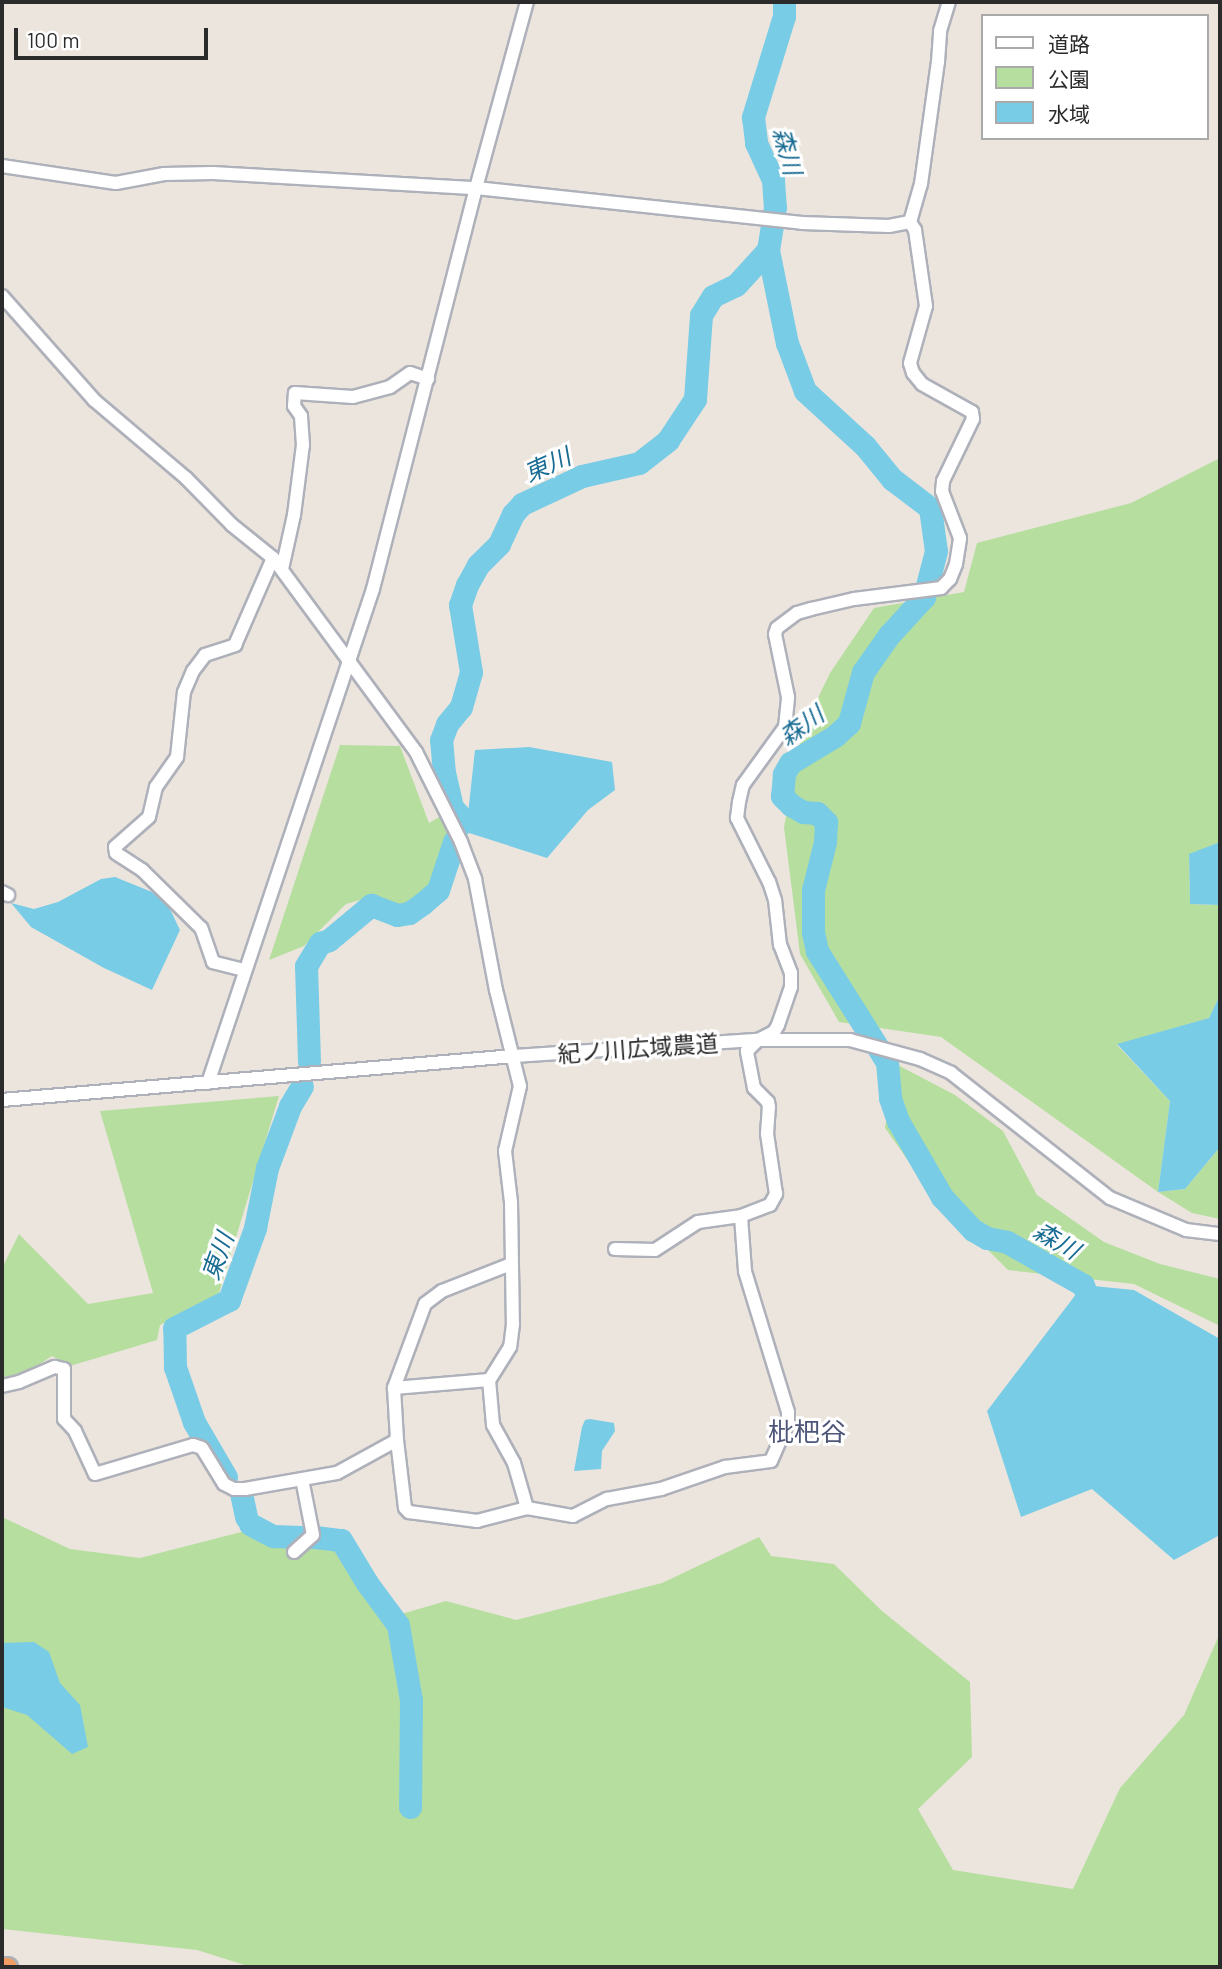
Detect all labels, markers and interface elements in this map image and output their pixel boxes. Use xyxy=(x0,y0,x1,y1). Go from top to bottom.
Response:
scale bar xyxy=(18,14,212,58)
legend xyxy=(981,14,1208,140)
text: 100 m xyxy=(27,27,80,52)
text: 道路 xyxy=(1048,31,1090,56)
text: 公園 xyxy=(1048,66,1090,91)
text: 水域 xyxy=(1048,101,1090,126)
water label: 森川 xyxy=(768,124,808,178)
water label: 東川 xyxy=(519,441,575,487)
water label: 森川 xyxy=(773,699,829,751)
street label: 紀ノ川広域農道 xyxy=(557,1029,719,1067)
water label: 森川 xyxy=(1029,1216,1085,1264)
water label: 東川 xyxy=(195,1229,239,1283)
district label: 枇杷谷 xyxy=(768,1415,846,1447)

